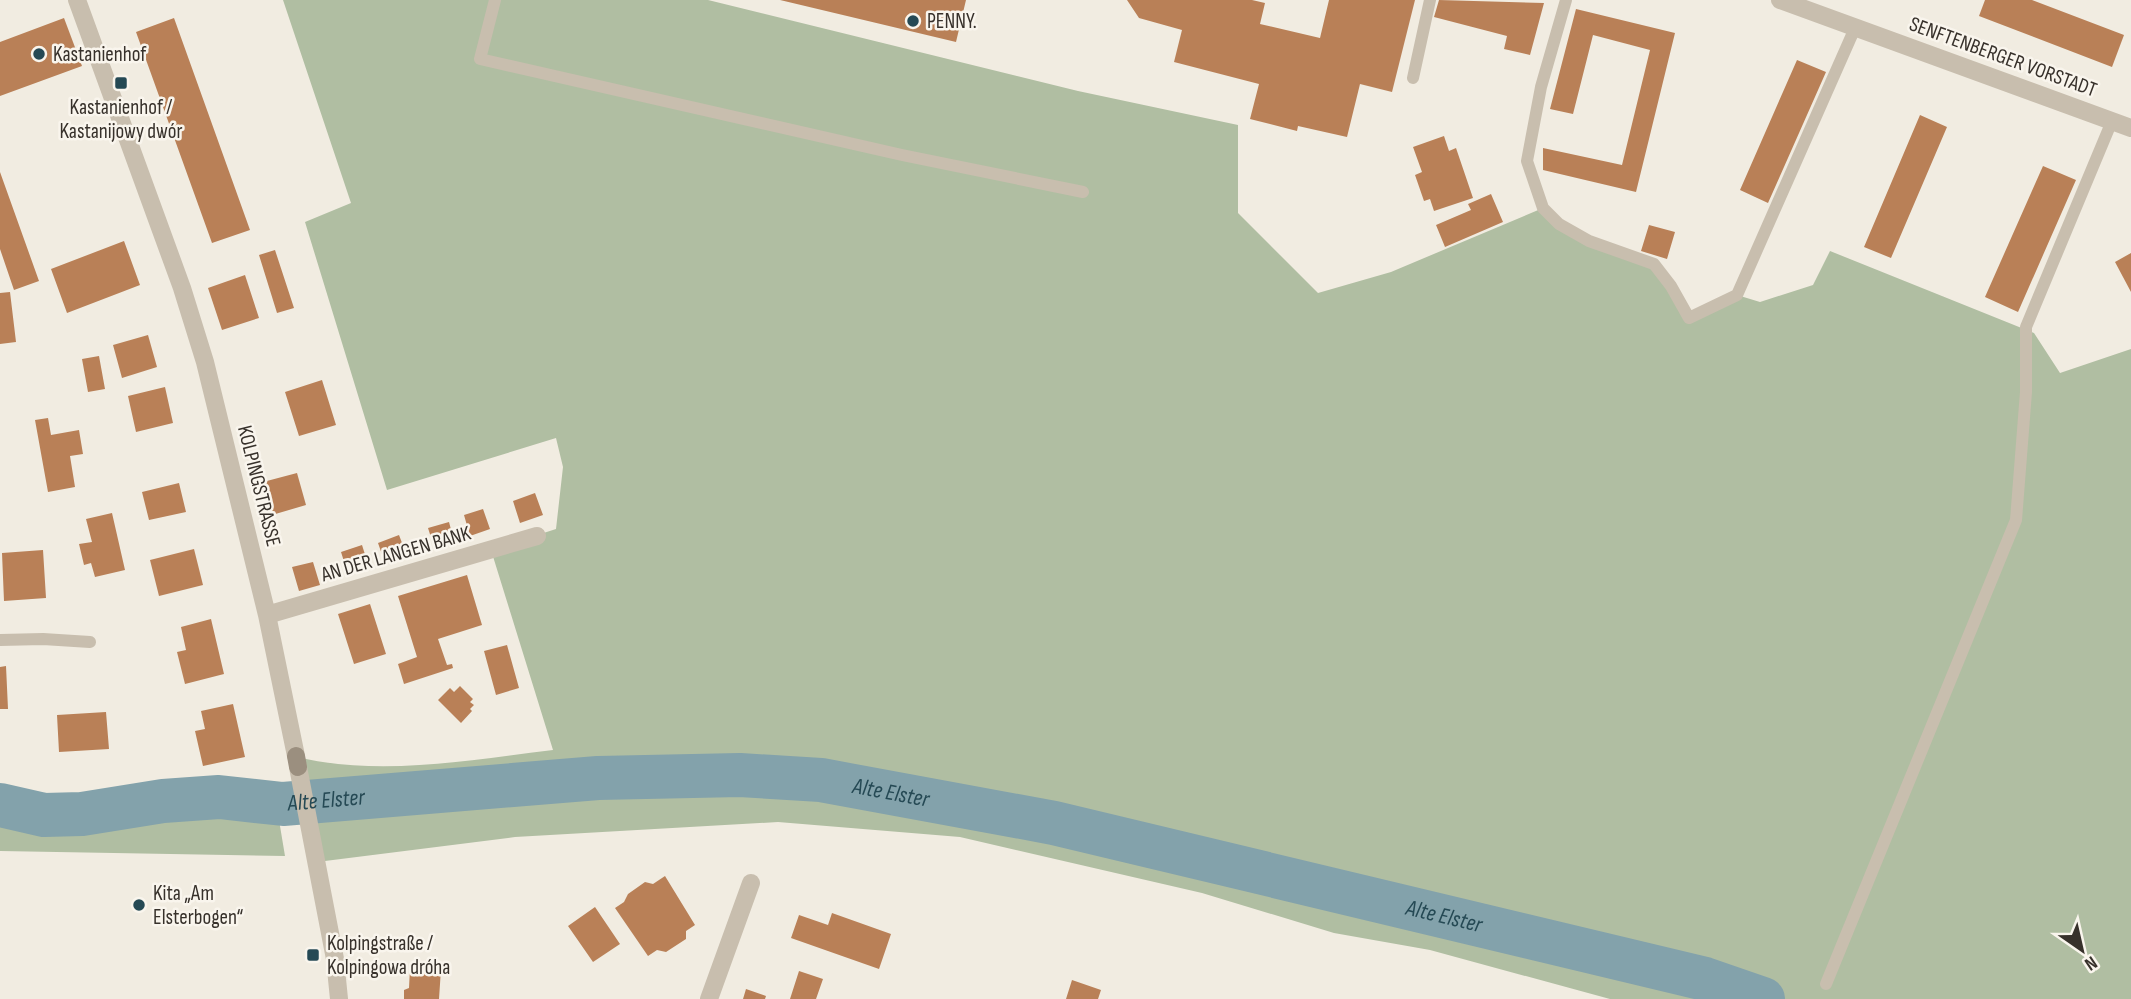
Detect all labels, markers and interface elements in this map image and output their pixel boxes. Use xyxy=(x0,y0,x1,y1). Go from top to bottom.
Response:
place label: PENNY. xyxy=(927,9,977,34)
street label: SENFTENBERGER VORSTADT xyxy=(1906,11,2101,103)
marker: PENNY. xyxy=(905,13,921,29)
place label: Kastanienhof xyxy=(53,42,147,67)
marker: Kastanienhof xyxy=(31,46,47,62)
marker: Kastanienhof / Kastanijowy dwór xyxy=(113,75,129,91)
place label: Kastanienhof / Kastanijowy dwór xyxy=(59,95,183,144)
street label: KOLPINGSTRASSE xyxy=(232,423,286,549)
street label: AN DER LANGEN BANK xyxy=(317,521,474,588)
water label: Alte Elster xyxy=(849,772,933,814)
water label: Alte Elster xyxy=(286,783,367,818)
place label: Kita „Am Elsterbogen“ xyxy=(153,881,243,930)
water label: Alte Elster xyxy=(1402,894,1486,939)
marker: Kita „Am Elsterbogen“ xyxy=(131,897,147,913)
north arrow xyxy=(2047,915,2117,985)
place label: Kolpingstraße / Kolpingowa dróha xyxy=(327,931,450,980)
marker: Kolpingstraße / Kolpingowa dróha xyxy=(305,947,321,963)
text: N xyxy=(2080,950,2101,975)

